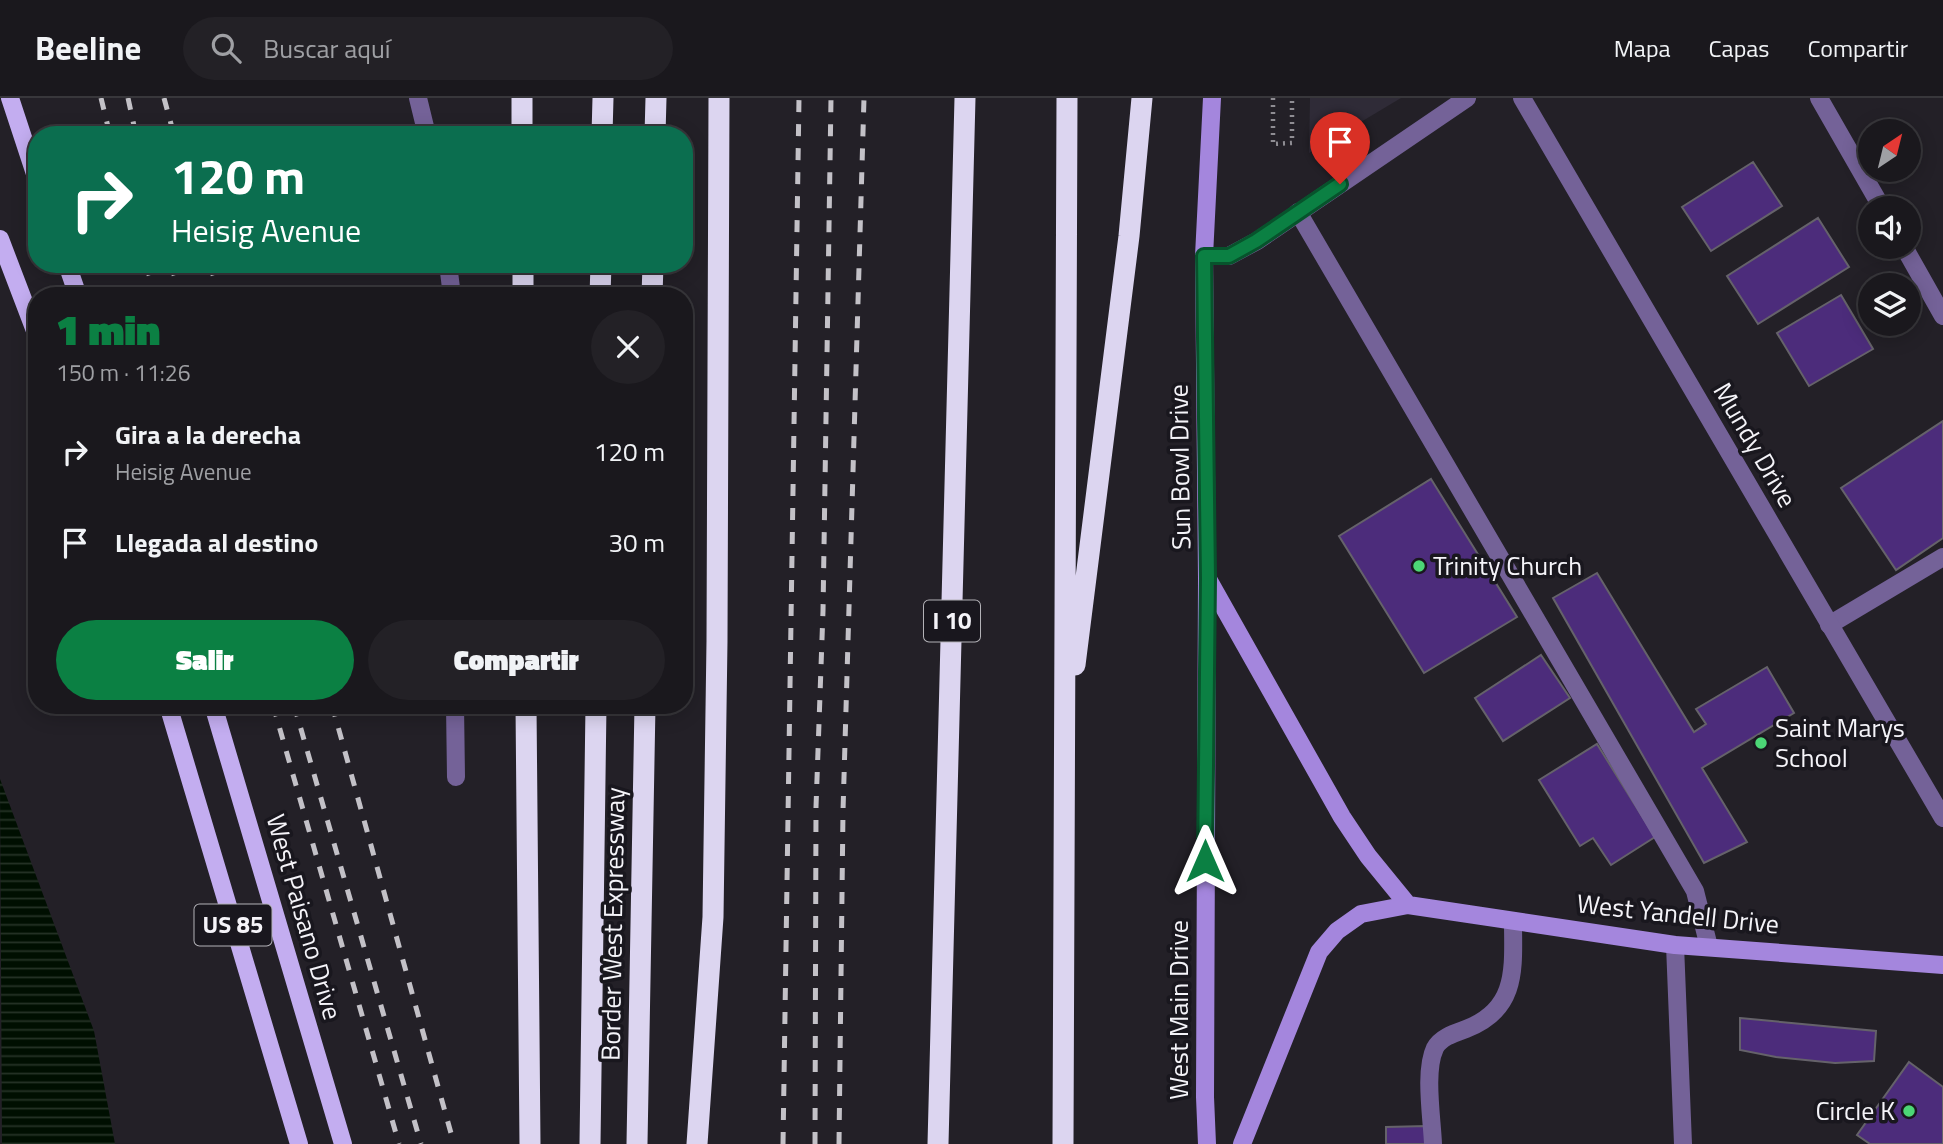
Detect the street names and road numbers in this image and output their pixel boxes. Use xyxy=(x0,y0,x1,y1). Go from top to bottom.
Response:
street label: Mundy Drive xyxy=(1704,375,1807,514)
street label: Sun Bowl Drive xyxy=(1159,384,1200,550)
road number: I 10 xyxy=(924,600,980,642)
street label: Border West Expressway xyxy=(591,787,634,1061)
street label: West Paisano Drive xyxy=(257,810,352,1024)
street label: West Yandell Drive xyxy=(1575,883,1781,944)
road number: US 85 xyxy=(194,904,272,946)
street label: West Main Drive xyxy=(1159,920,1198,1100)

